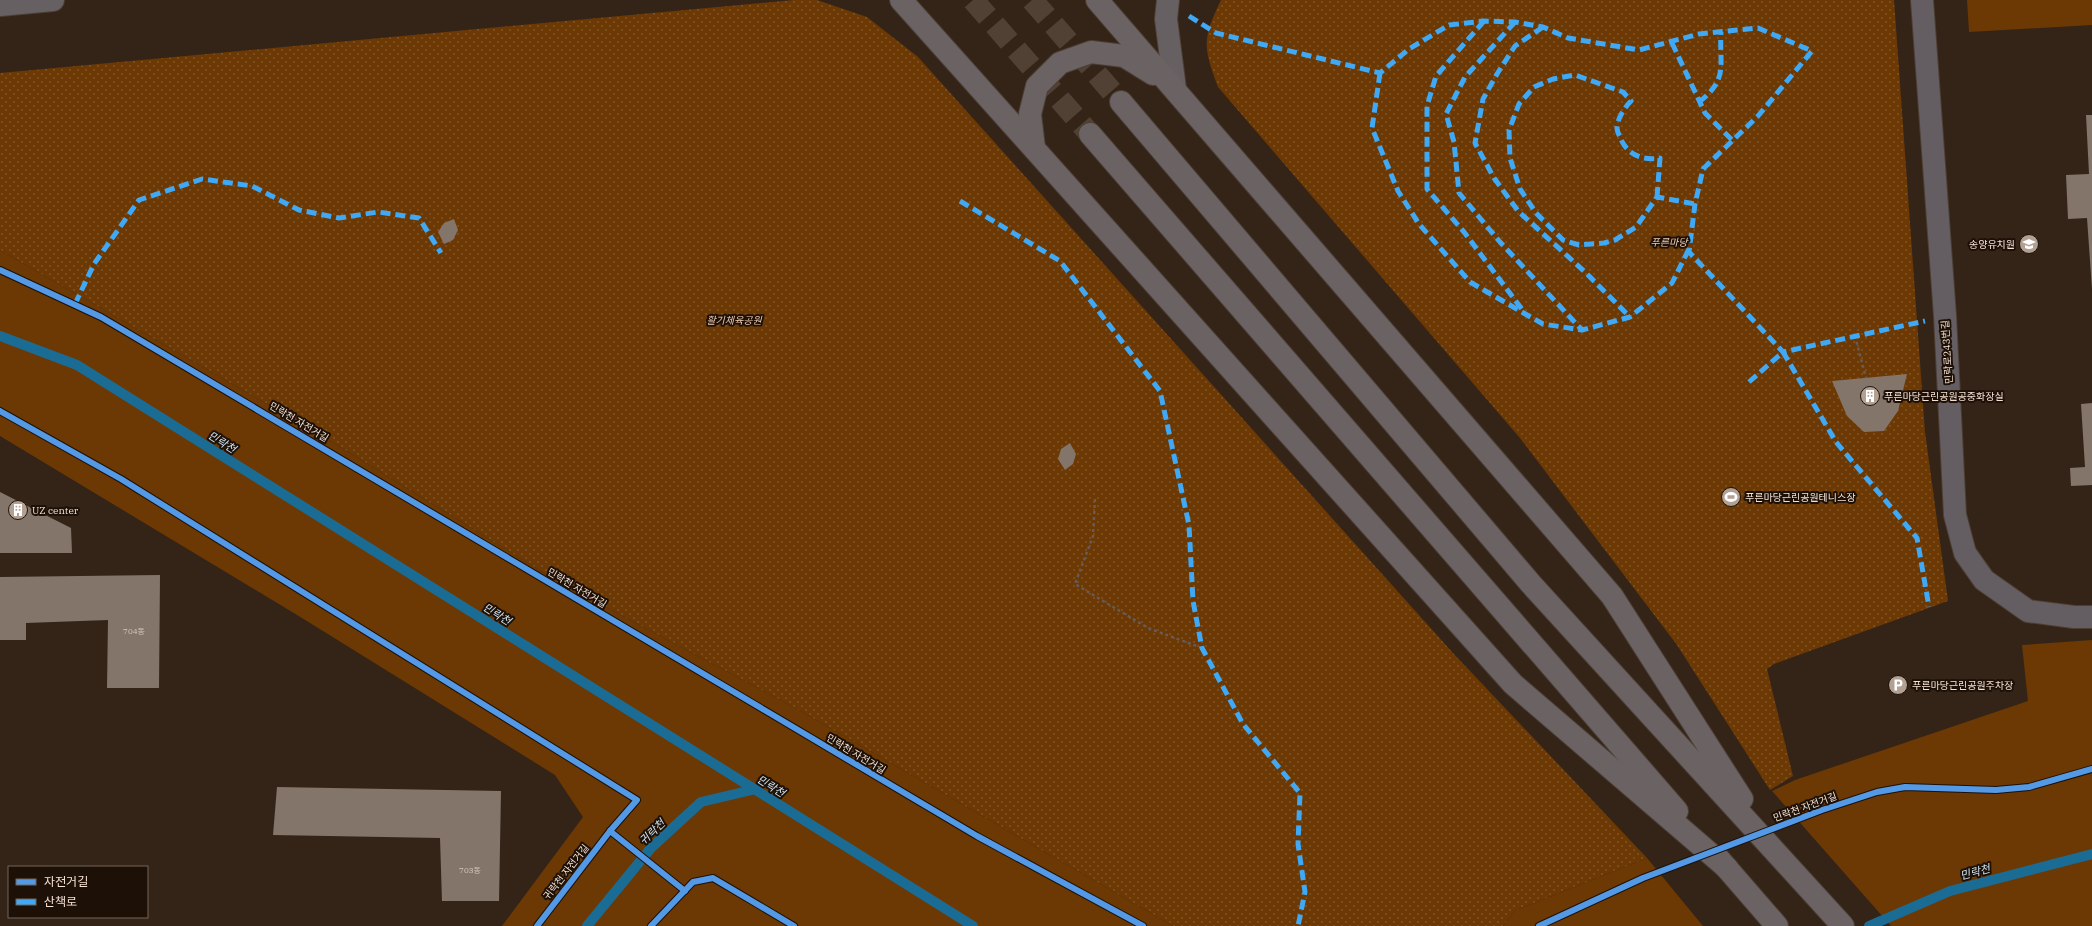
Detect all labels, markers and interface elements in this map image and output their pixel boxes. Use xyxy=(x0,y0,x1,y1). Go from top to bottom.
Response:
school or university icon: 송양유치원 xyxy=(2018,233,2040,255)
park label: 푸른마당 xyxy=(1651,236,1689,249)
place label: 송양유치원 xyxy=(1969,238,2015,251)
park label: 활기체육공원 xyxy=(706,314,762,327)
street label: 민락로243번길 xyxy=(1938,320,1956,384)
building icon: 푸른마당근린공원공중화장실 xyxy=(1859,385,1881,407)
place label: 푸른마당근린공원공중화장실 xyxy=(1884,390,2004,403)
street label: 민락천 자전거길 xyxy=(267,399,331,445)
water label: 민락천 xyxy=(205,428,240,457)
sports icon: 푸른마당근린공원테니스장 xyxy=(1720,486,1742,508)
place label: 푸른마당근린공원테니스장 xyxy=(1745,491,1855,504)
building icon: UZ center xyxy=(7,499,29,521)
place label: UZ center xyxy=(32,504,79,517)
street label: 민락천 자전거길 xyxy=(545,565,609,611)
water label: 민락천 xyxy=(480,600,515,629)
house number: 704동 xyxy=(123,626,145,636)
parking icon: 푸른마당근린공원주차장 xyxy=(1887,674,1909,696)
place label: 푸른마당근린공원주차장 xyxy=(1912,679,2013,692)
street label: 민락천 자전거길 xyxy=(824,731,888,777)
water label: 민락천 xyxy=(754,772,789,801)
street label: 민락천 자전거길 xyxy=(1771,789,1839,825)
water label: 귀락천 xyxy=(636,815,669,848)
street label: 귀락천 자전거길 xyxy=(540,842,592,902)
water label: 민락천 xyxy=(1959,861,1993,883)
house number: 703동 xyxy=(459,865,481,875)
legend xyxy=(8,866,148,918)
text: 자전거길 xyxy=(44,874,88,889)
text: 산책로 xyxy=(44,894,77,909)

